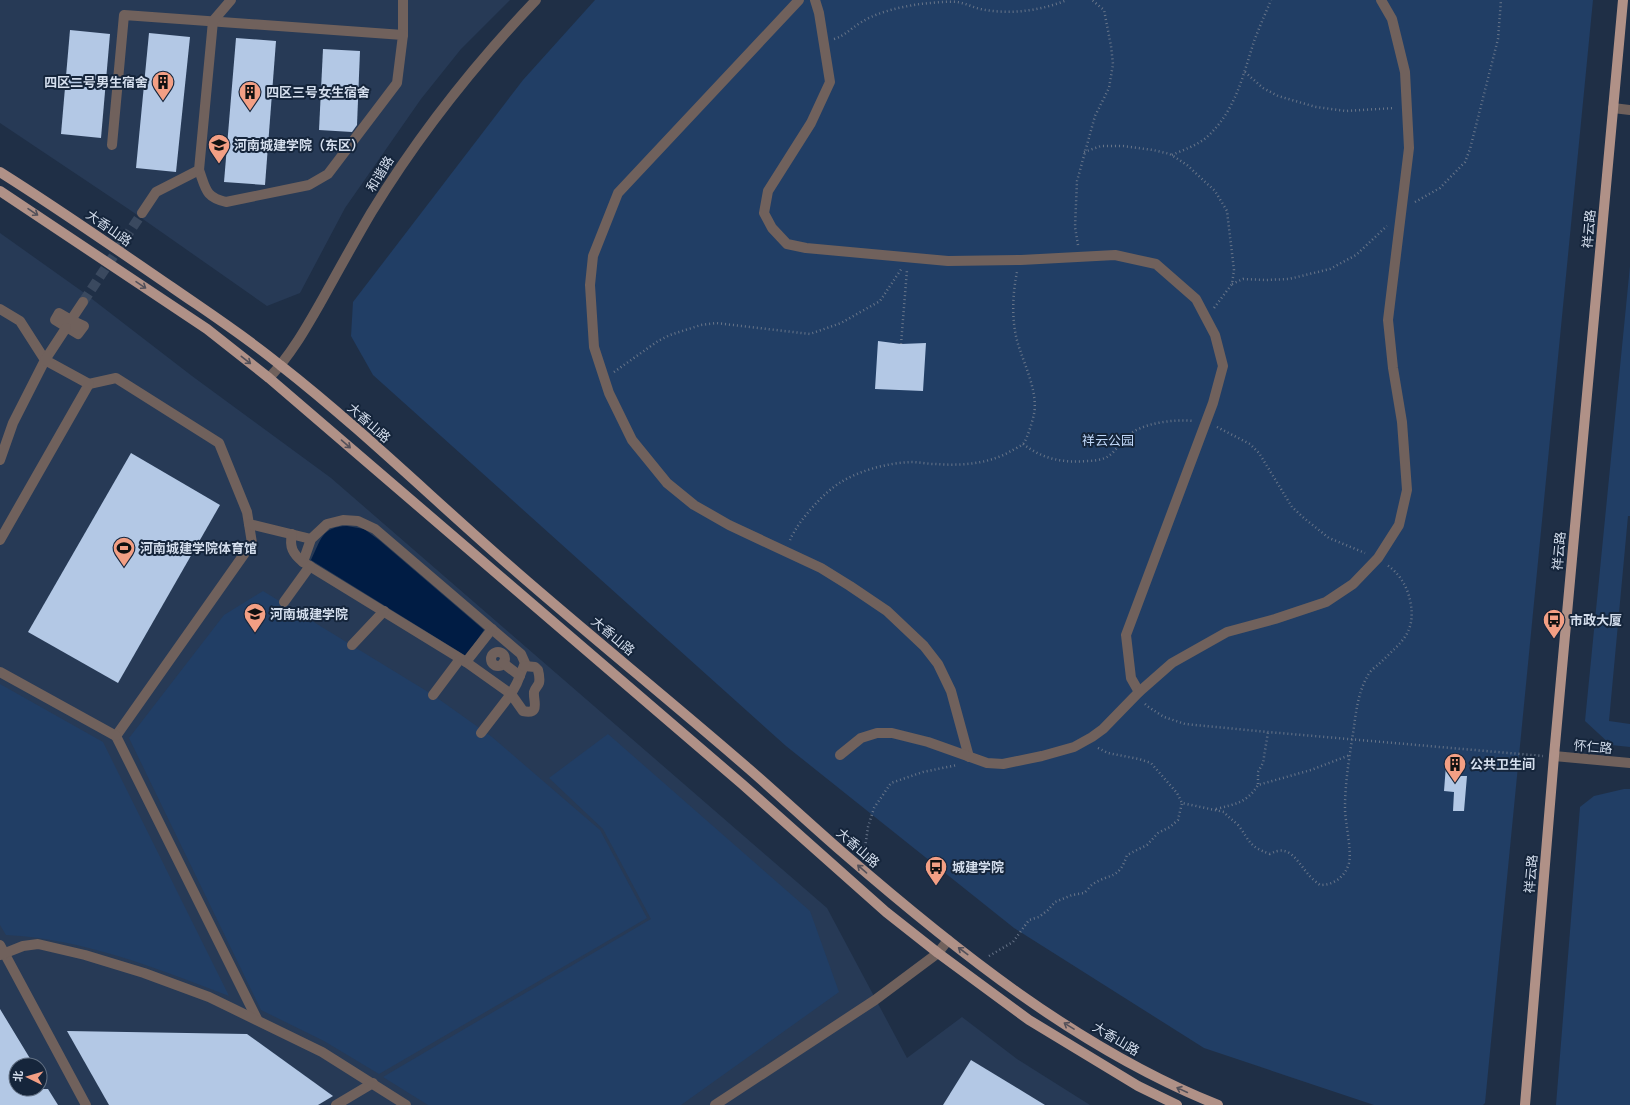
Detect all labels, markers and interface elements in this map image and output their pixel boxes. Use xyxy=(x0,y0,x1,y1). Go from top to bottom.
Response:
building icon: 四区二号男生宿舍 xyxy=(150,69,176,102)
place label: 四区二号男生宿舍 xyxy=(44,73,148,92)
building icon: 四区三号女生宿舍 xyxy=(237,79,263,112)
place label: 四区三号女生宿舍 xyxy=(266,83,370,102)
school or university icon: 河南城建学院（东区） xyxy=(206,132,232,165)
place label: 河南城建学院（东区） xyxy=(234,136,364,155)
street label: 和谐路 xyxy=(362,152,398,196)
street label: 大香山路 xyxy=(82,205,136,251)
one-way arrow xyxy=(27,208,38,216)
street label: 祥云路 xyxy=(1578,209,1600,249)
one-way arrow xyxy=(135,281,146,289)
one-way arrow xyxy=(241,356,252,364)
street label: 大香山路 xyxy=(343,399,395,447)
park label: 祥云公园 xyxy=(1082,431,1134,450)
one-way arrow xyxy=(341,439,351,448)
street label: 祥云路 xyxy=(1548,531,1570,571)
sports icon: 河南城建学院体育馆 xyxy=(111,535,137,568)
place label: 河南城建学院体育馆 xyxy=(140,539,257,558)
school or university icon: 河南城建学院 xyxy=(242,601,268,634)
place label: 河南城建学院 xyxy=(270,605,348,624)
bus stop icon: 市政大厦 xyxy=(1541,607,1567,640)
place label: 市政大厦 xyxy=(1570,611,1622,630)
street label: 大香山路 xyxy=(587,612,639,660)
street label: 怀仁路 xyxy=(1573,736,1613,758)
building icon: 公共卫生间 xyxy=(1442,751,1468,784)
place label: 公共卫生间 xyxy=(1470,755,1535,774)
street label: 大香山路 xyxy=(832,824,884,872)
bus stop icon: 城建学院 xyxy=(923,854,949,887)
street label: 祥云路 xyxy=(1520,854,1542,894)
place label: 城建学院 xyxy=(952,858,1004,877)
one-way arrow xyxy=(857,864,867,873)
one-way arrow xyxy=(957,947,968,955)
street label: 大香山路 xyxy=(1089,1017,1143,1061)
one-way arrow xyxy=(1064,1022,1075,1030)
north arrow xyxy=(8,1057,48,1097)
text: 北 xyxy=(10,1070,26,1082)
one-way arrow xyxy=(1177,1086,1189,1093)

